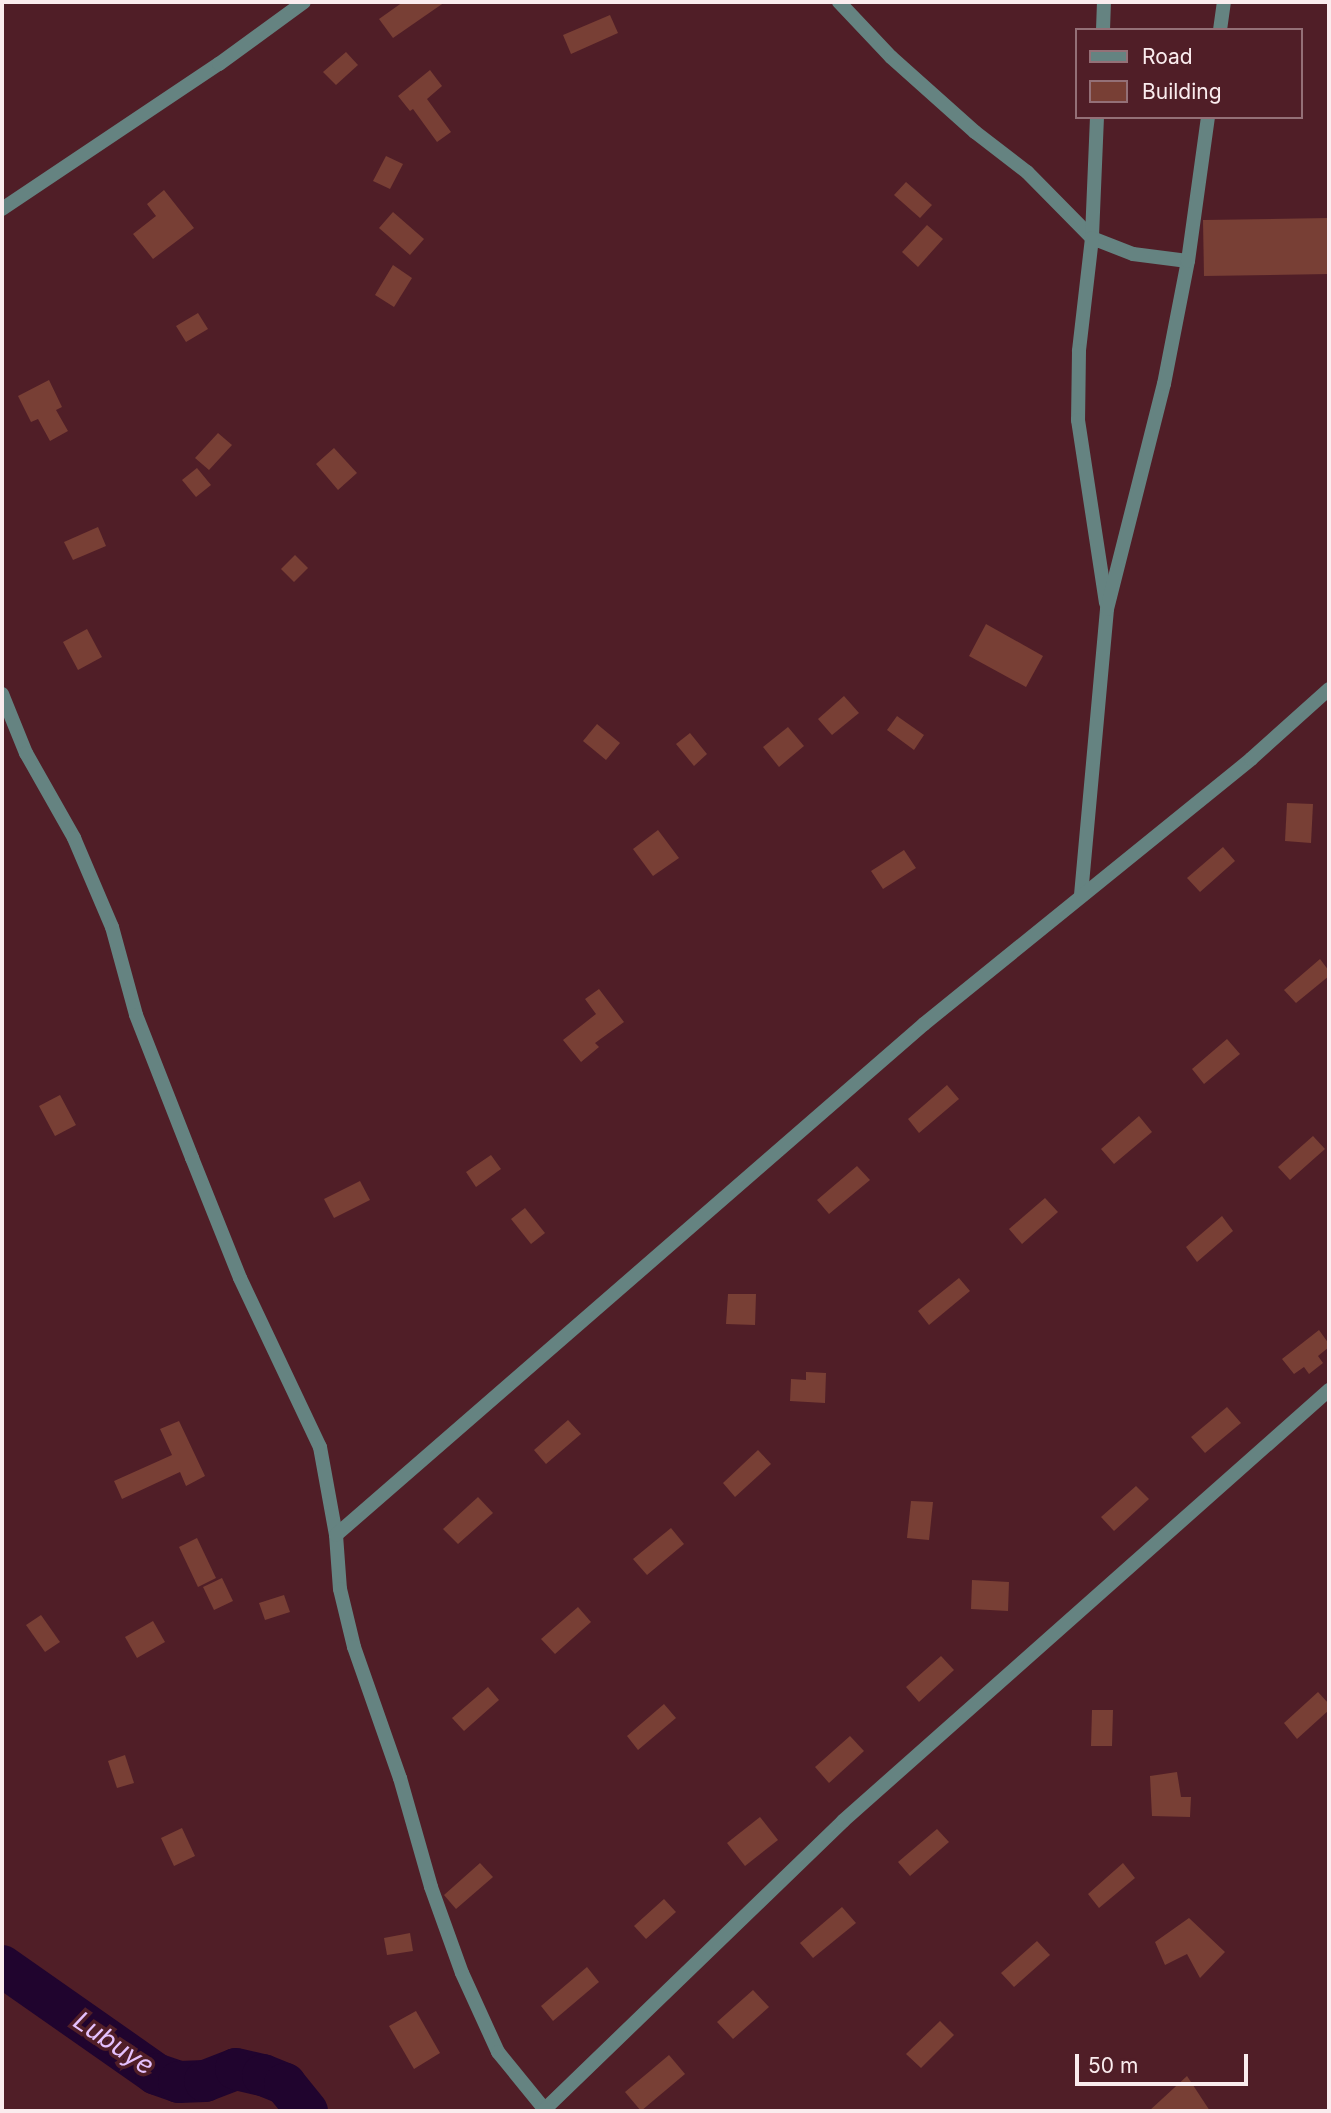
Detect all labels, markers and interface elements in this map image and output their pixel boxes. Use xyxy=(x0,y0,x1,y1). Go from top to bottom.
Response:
legend xyxy=(1076,28,1303,119)
text: Road xyxy=(1142,44,1193,69)
text: Building xyxy=(1142,79,1222,104)
water label: Lubuye xyxy=(68,2005,160,2081)
scale bar xyxy=(1079,2039,1252,2084)
text: 50 m xyxy=(1088,2053,1138,2078)

